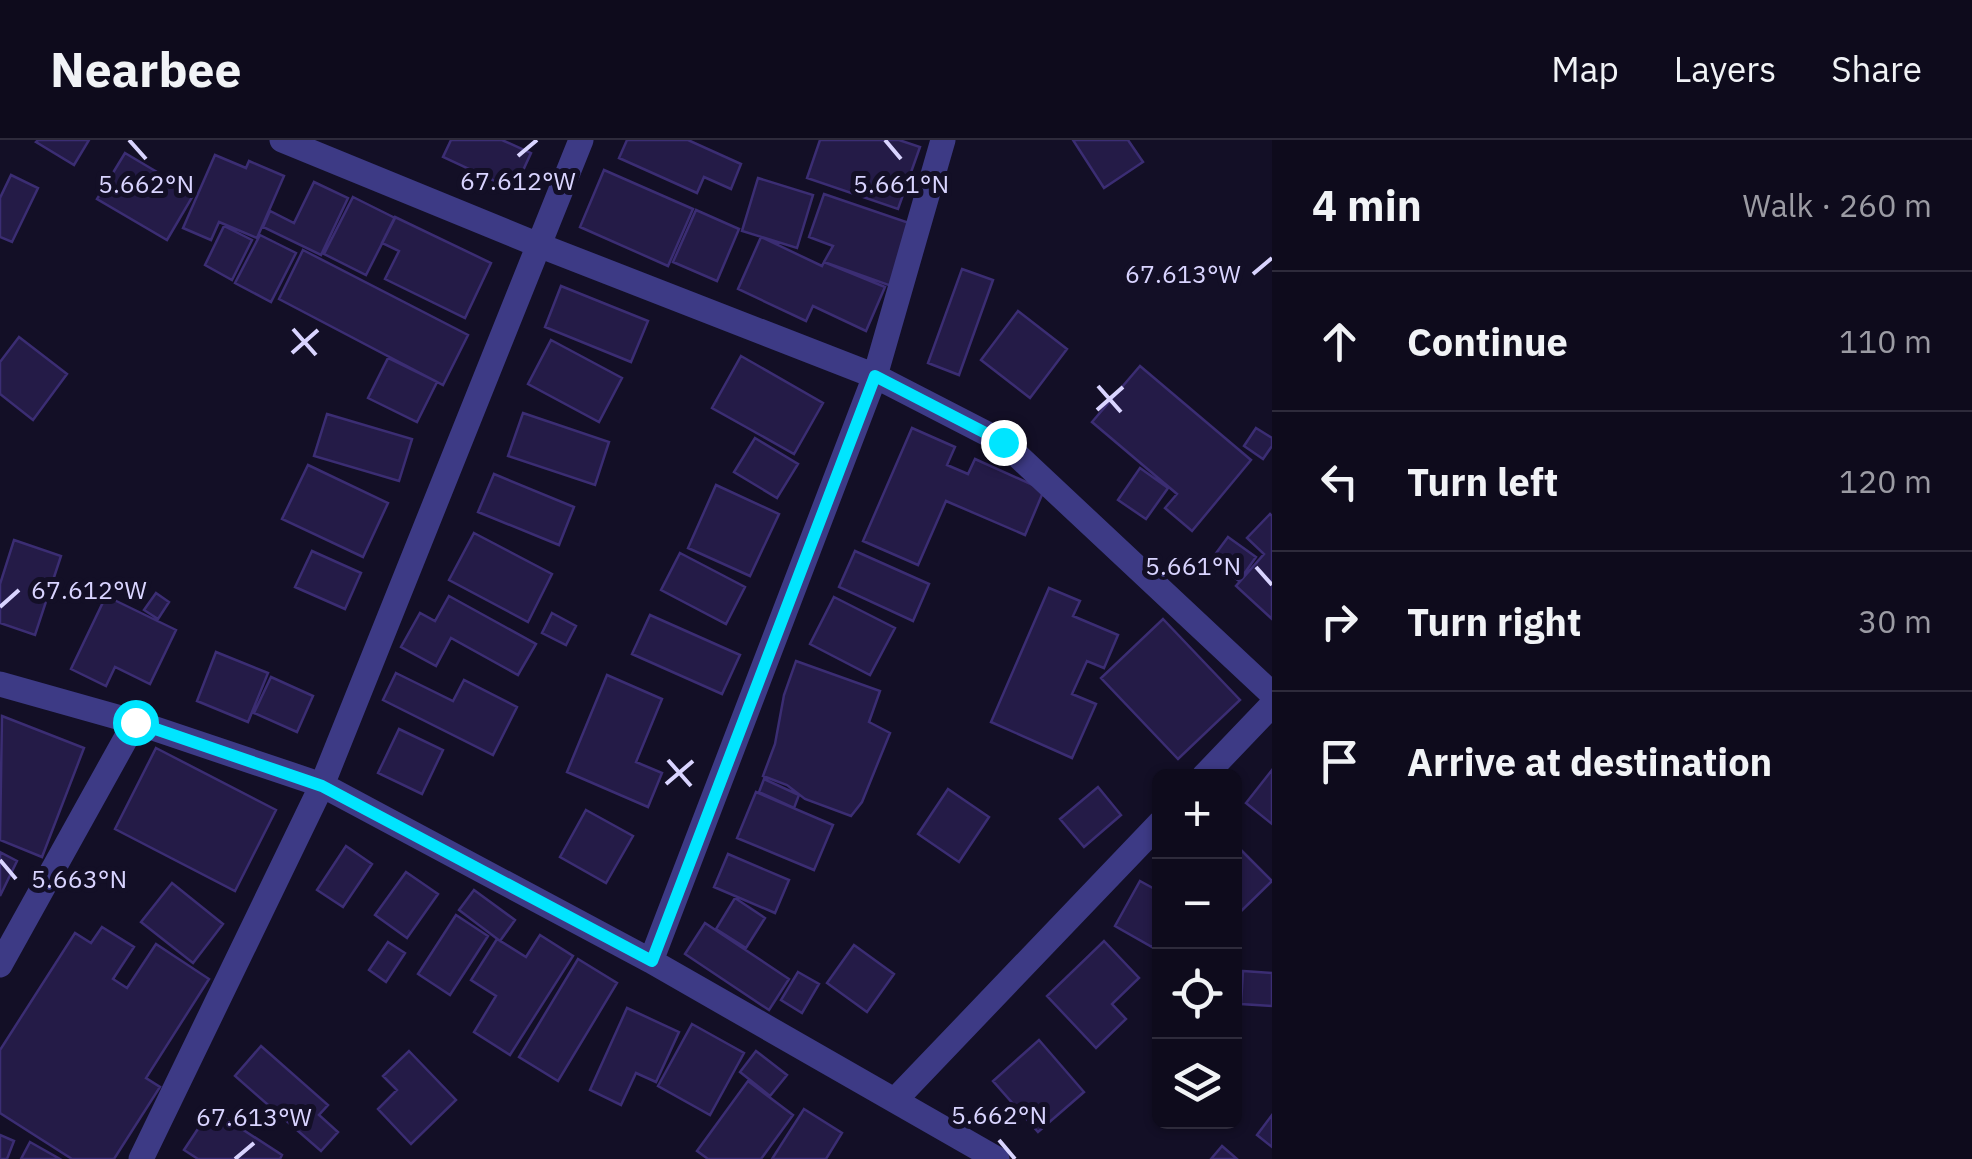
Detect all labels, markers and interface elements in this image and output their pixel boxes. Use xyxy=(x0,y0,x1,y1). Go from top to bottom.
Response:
text: Nearbee xyxy=(50,38,242,100)
text: Map xyxy=(1551,46,1619,92)
text: Layers xyxy=(1674,46,1776,92)
text: Share xyxy=(1831,46,1922,92)
text: 67.612°W xyxy=(460,164,576,197)
text: 5.662°N xyxy=(98,167,194,200)
text: 5.661°N xyxy=(853,167,949,200)
text: 4 min xyxy=(1312,178,1422,233)
text: Walk · 260 m xyxy=(1743,184,1932,226)
text: 67.613°W xyxy=(1125,257,1241,290)
icon: ahead xyxy=(1312,314,1367,369)
text: Continue xyxy=(1407,317,1568,366)
text: 110 m xyxy=(1839,320,1932,362)
route end xyxy=(981,420,1027,466)
icon: left xyxy=(1312,454,1367,509)
text: Turn left xyxy=(1407,457,1558,506)
text: 120 m xyxy=(1839,460,1932,502)
text: 5.661°N xyxy=(1145,549,1241,582)
text: 67.612°W xyxy=(31,573,147,606)
icon: right xyxy=(1312,594,1367,649)
text: Turn right xyxy=(1407,597,1582,646)
text: 30 m xyxy=(1858,600,1932,642)
route start xyxy=(113,700,159,746)
icon: arrive xyxy=(1312,734,1367,789)
text: Arrive at destination xyxy=(1407,737,1772,786)
map controls xyxy=(1152,769,1242,1129)
button: + xyxy=(1152,769,1242,859)
button: − xyxy=(1152,859,1242,949)
text: 5.663°N xyxy=(31,862,127,895)
button: locate xyxy=(1152,949,1242,1039)
button: layers xyxy=(1152,1039,1242,1129)
text: 5.662°N xyxy=(951,1098,1047,1131)
text: 67.613°W xyxy=(196,1100,312,1133)

